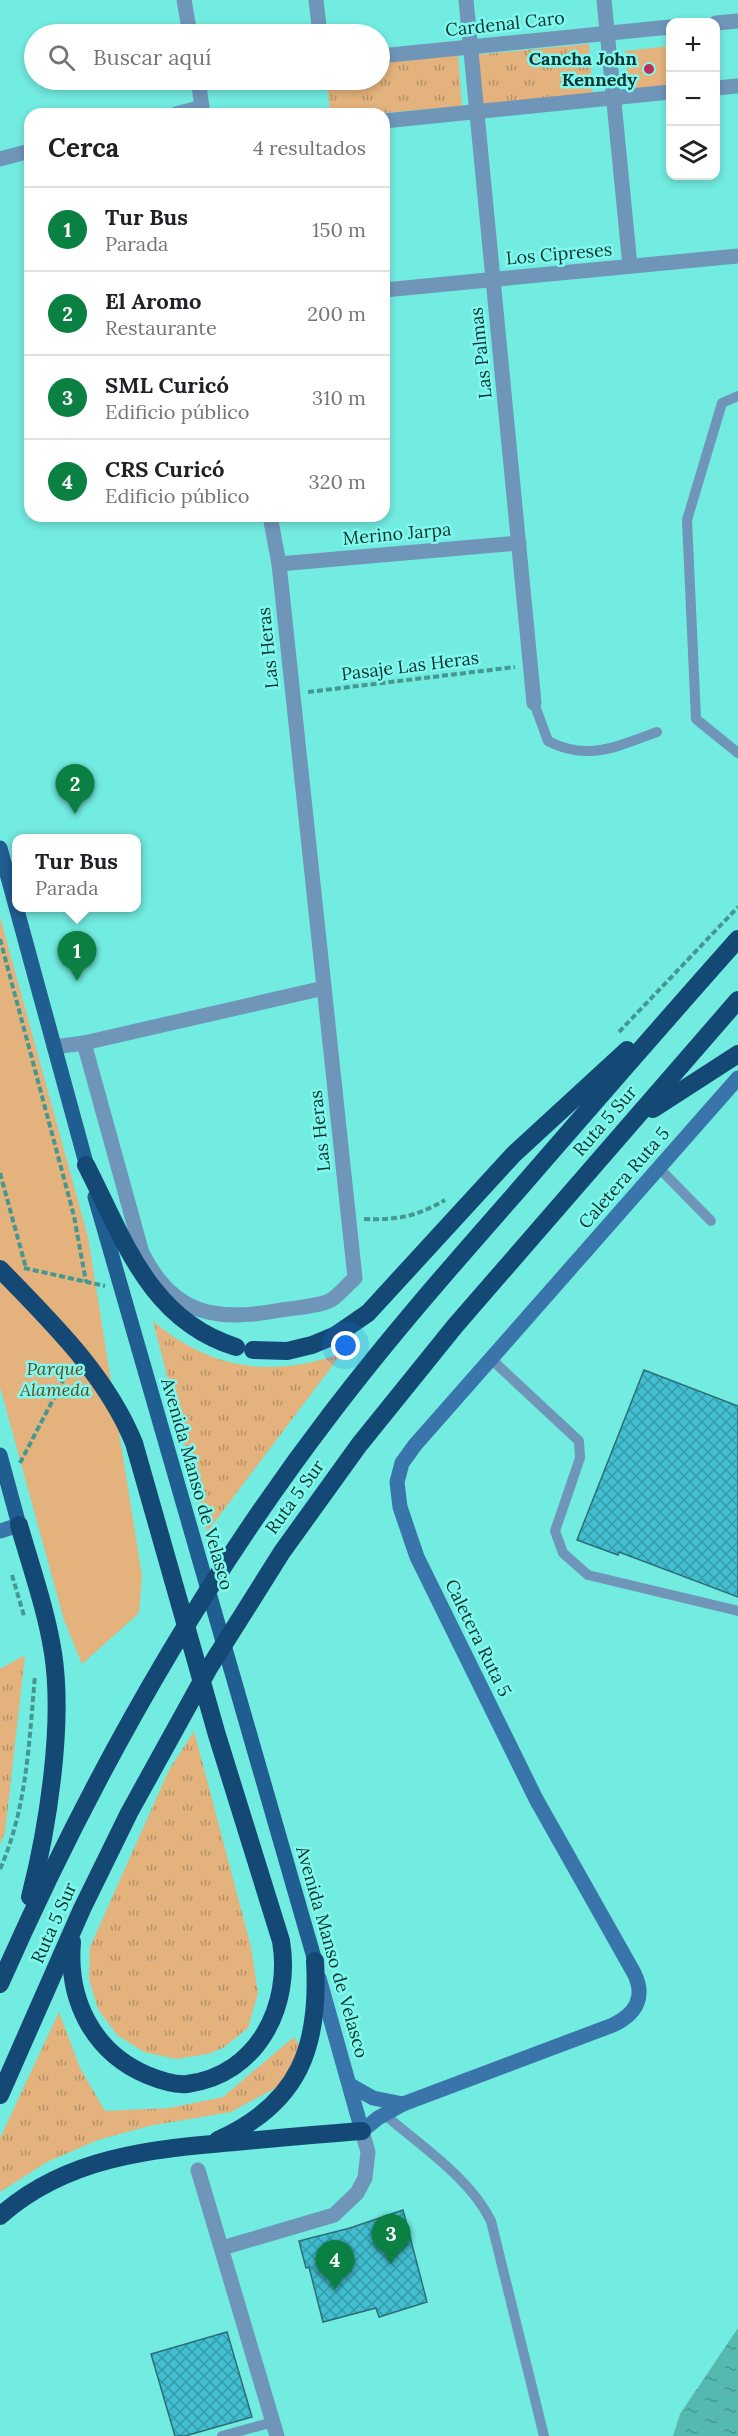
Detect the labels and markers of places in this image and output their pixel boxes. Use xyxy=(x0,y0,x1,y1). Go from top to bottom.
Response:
place label: Cancha John Kennedy xyxy=(529,47,638,91)
marker: Cancha John Kennedy xyxy=(642,62,656,76)
pin: 2 xyxy=(56,764,94,814)
pin: 1 xyxy=(58,932,97,981)
pin: 3 xyxy=(372,2214,410,2264)
pin: 4 xyxy=(316,2240,354,2290)

